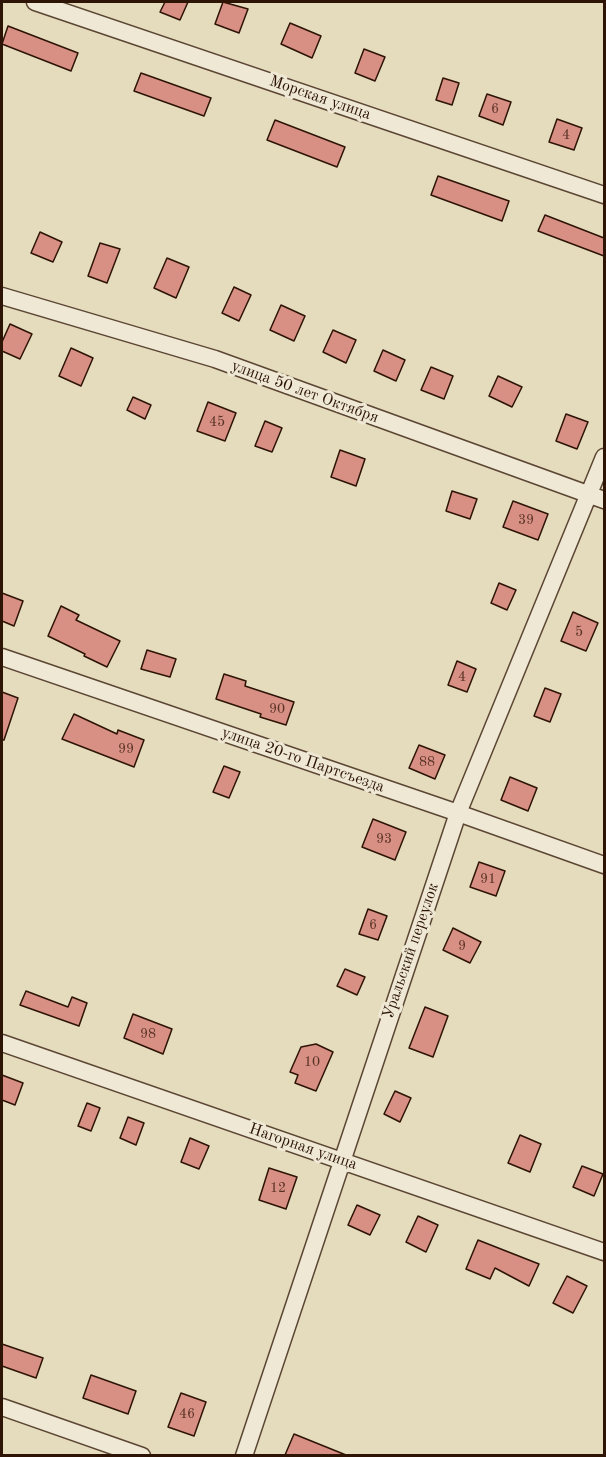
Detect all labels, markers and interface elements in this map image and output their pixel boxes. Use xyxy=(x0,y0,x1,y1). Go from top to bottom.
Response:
street label: Морская улица xyxy=(267,72,373,124)
house number: 6 xyxy=(491,101,499,117)
house number: 4 xyxy=(562,127,570,143)
street label: улица 50 лет Октября xyxy=(229,356,381,428)
house number: 45 xyxy=(209,414,225,430)
house number: 39 xyxy=(518,512,534,528)
house number: 5 xyxy=(575,624,583,640)
house number: 4 xyxy=(458,669,466,685)
house number: 90 xyxy=(269,701,285,717)
street label: улица 20-го Партсъезда xyxy=(219,723,387,797)
house number: 99 xyxy=(118,741,134,757)
house number: 88 xyxy=(419,754,435,770)
house number: 93 xyxy=(376,831,392,847)
house number: 91 xyxy=(480,871,496,887)
street label: Уральский переулок xyxy=(379,880,443,1022)
house number: 6 xyxy=(369,917,377,933)
house number: 9 xyxy=(458,938,466,954)
house number: 98 xyxy=(140,1026,156,1042)
house number: 10 xyxy=(304,1054,320,1070)
street label: Нагорная улица xyxy=(246,1119,360,1175)
house number: 12 xyxy=(270,1180,286,1196)
house number: 46 xyxy=(179,1406,195,1422)

